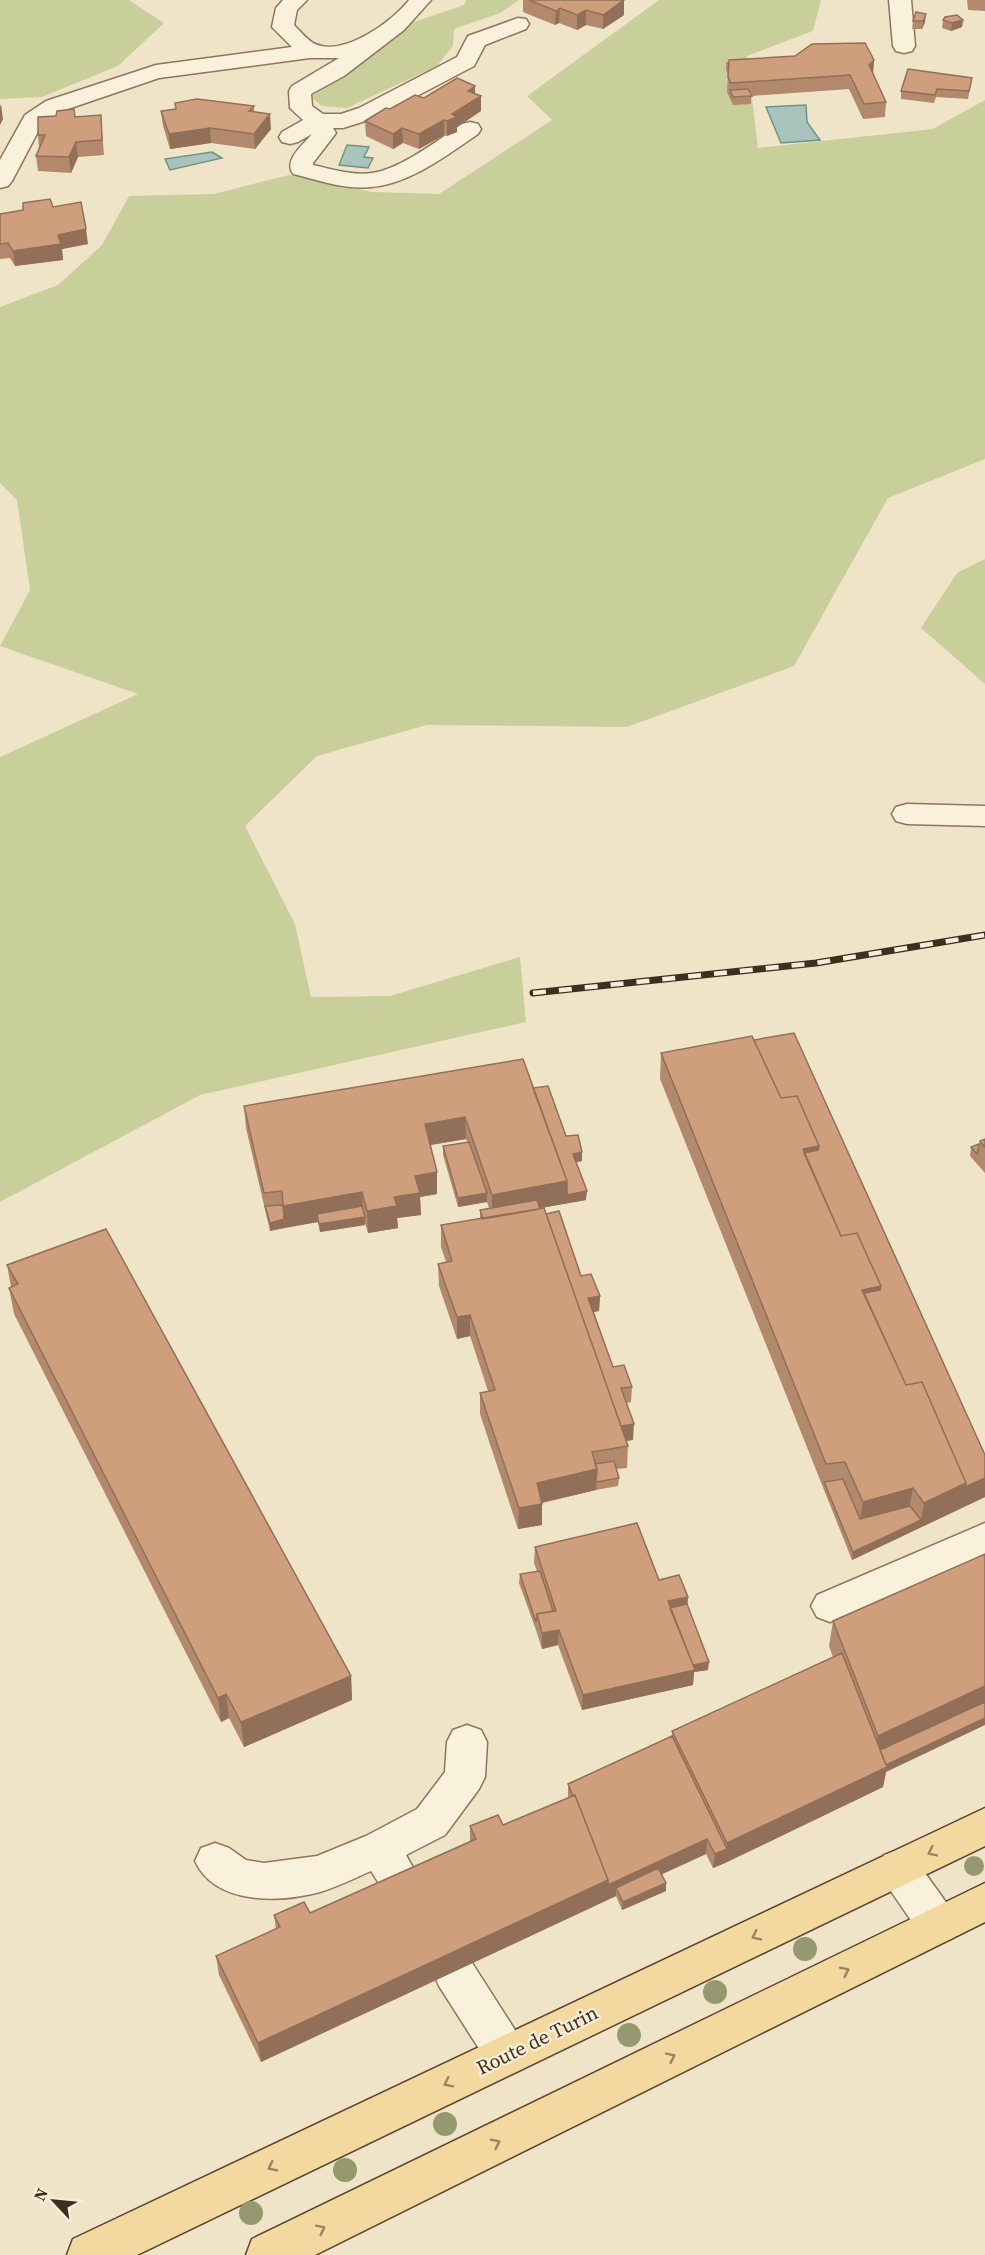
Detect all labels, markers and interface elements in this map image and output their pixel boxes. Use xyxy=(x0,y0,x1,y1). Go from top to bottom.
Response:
one-way arrow xyxy=(928,1844,939,1856)
one-way arrow xyxy=(752,1928,763,1940)
one-way arrow xyxy=(839,1966,850,1978)
street label: Route de Turin xyxy=(471,1998,603,2082)
one-way arrow xyxy=(664,2052,675,2064)
one-way arrow xyxy=(443,2076,454,2088)
one-way arrow xyxy=(489,2139,500,2150)
one-way arrow xyxy=(267,2160,278,2172)
north arrow xyxy=(24,2171,84,2231)
text: N xyxy=(28,2184,53,2204)
one-way arrow xyxy=(314,2225,325,2237)

